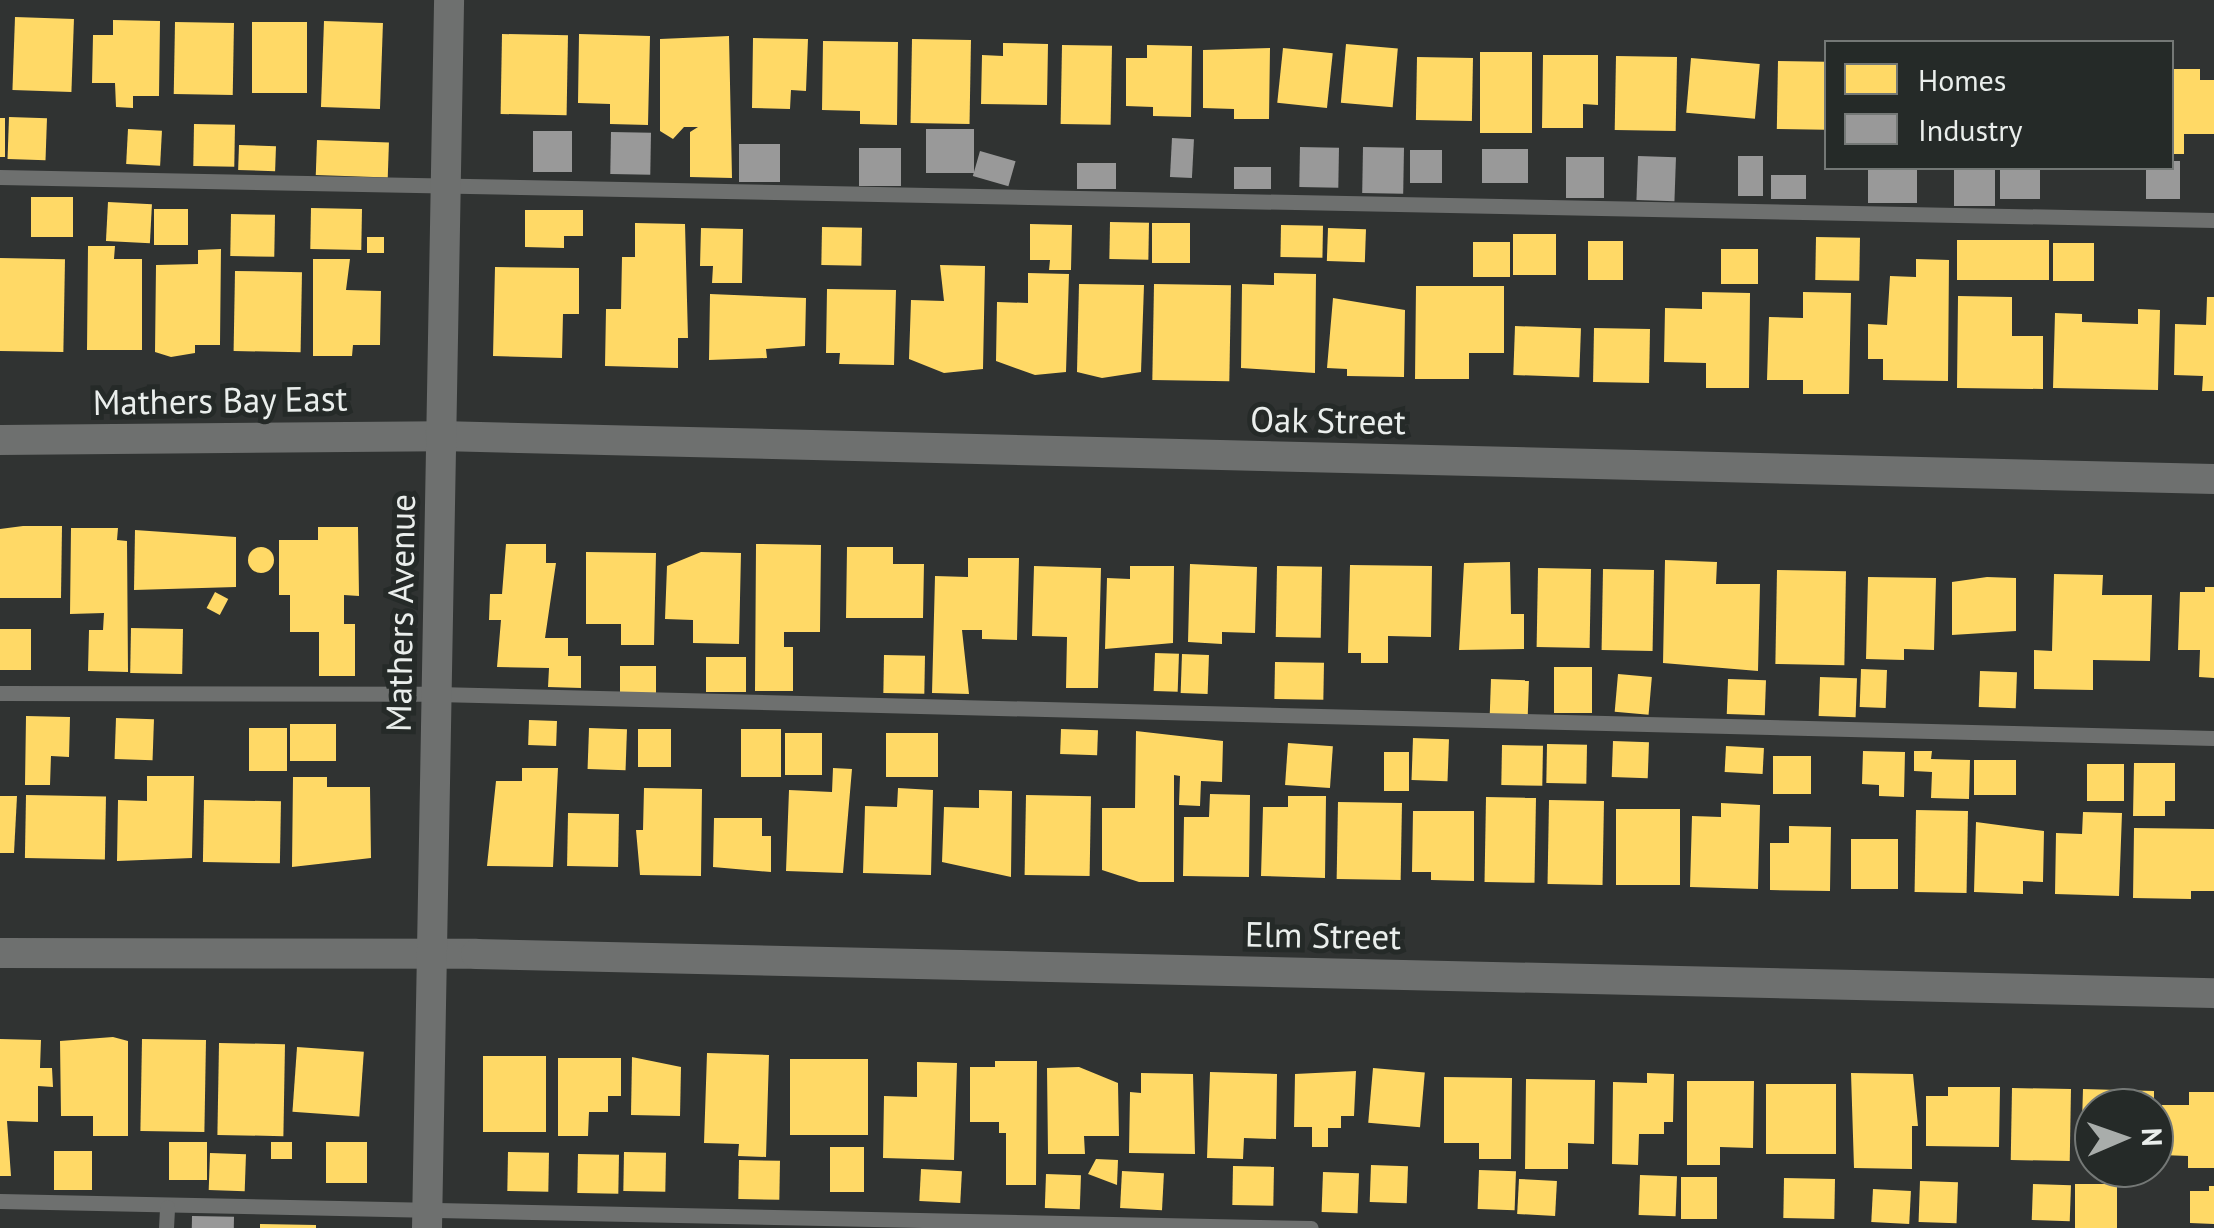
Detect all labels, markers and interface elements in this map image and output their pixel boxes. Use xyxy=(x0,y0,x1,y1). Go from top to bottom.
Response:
legend xyxy=(1824,40,2174,170)
text: Homes xyxy=(1918,60,2006,99)
text: Industry xyxy=(1918,110,2022,149)
street label: Mathers Bay East xyxy=(92,377,348,423)
street label: Oak Street xyxy=(1249,398,1407,442)
street label: Mathers Avenue xyxy=(377,493,423,733)
street label: Elm Street xyxy=(1245,913,1401,957)
north arrow xyxy=(2074,1088,2174,1188)
text: N xyxy=(2134,1127,2171,1147)

